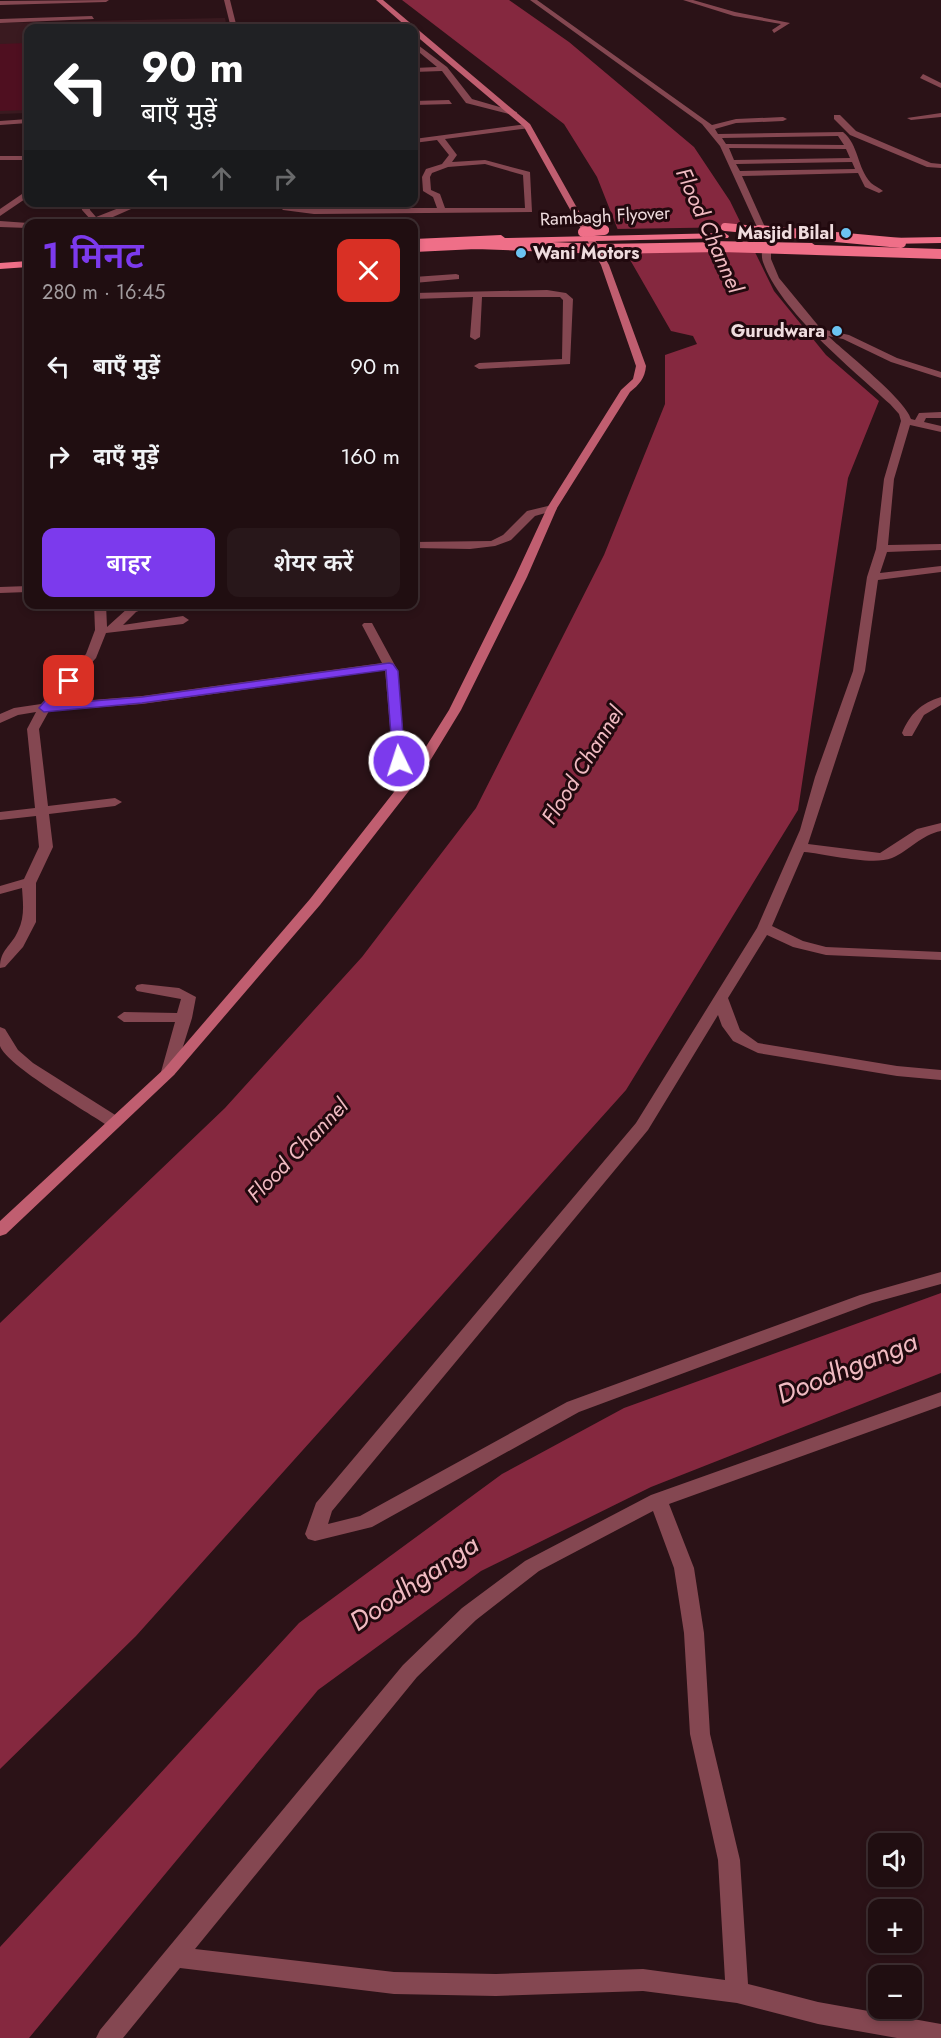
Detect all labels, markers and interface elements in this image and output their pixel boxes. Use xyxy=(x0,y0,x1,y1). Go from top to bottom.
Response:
text: 90 m xyxy=(141,37,244,98)
icon: left xyxy=(42,48,120,126)
text: बाएँ मुड़ें xyxy=(141,93,217,132)
icon: left xyxy=(142,162,175,195)
icon: ahead xyxy=(205,162,238,195)
icon: right xyxy=(268,162,301,195)
water label: Flood Channel xyxy=(668,162,752,299)
street label: Rambagh Flyover xyxy=(539,200,672,232)
place label: Masjid Bilal xyxy=(737,220,834,246)
marker: Masjid Bilal xyxy=(839,226,853,240)
text: 1 मिनट xyxy=(42,229,144,281)
button: close xyxy=(337,239,400,302)
place label: Wani Motors xyxy=(533,240,639,266)
marker: Wani Motors xyxy=(514,246,528,260)
text: 280 m · 16:45 xyxy=(42,278,165,307)
place label: Gurudwara xyxy=(731,318,825,344)
marker: Gurudwara xyxy=(830,324,844,338)
icon: left xyxy=(42,350,75,383)
text: बाएँ मुड़ें xyxy=(93,350,160,382)
text: 90 m xyxy=(350,350,400,382)
icon: right xyxy=(42,440,75,473)
text: दाएँ मुड़ें xyxy=(93,440,159,472)
text: 160 m xyxy=(340,440,400,472)
button: बाहर xyxy=(42,528,215,597)
button: शेयर करें xyxy=(227,528,400,597)
pin xyxy=(43,655,94,706)
icon: arrive xyxy=(52,664,85,697)
water label: Flood Channel xyxy=(533,699,632,830)
position arrow xyxy=(367,729,431,793)
water label: Flood Channel xyxy=(239,1090,356,1209)
water label: Doodhganga xyxy=(771,1322,923,1413)
water label: Doodhganga xyxy=(341,1525,486,1640)
map controls xyxy=(868,1833,922,2019)
button: sound xyxy=(868,1833,922,1887)
button: + xyxy=(868,1899,922,1953)
button: − xyxy=(868,1965,922,2019)

